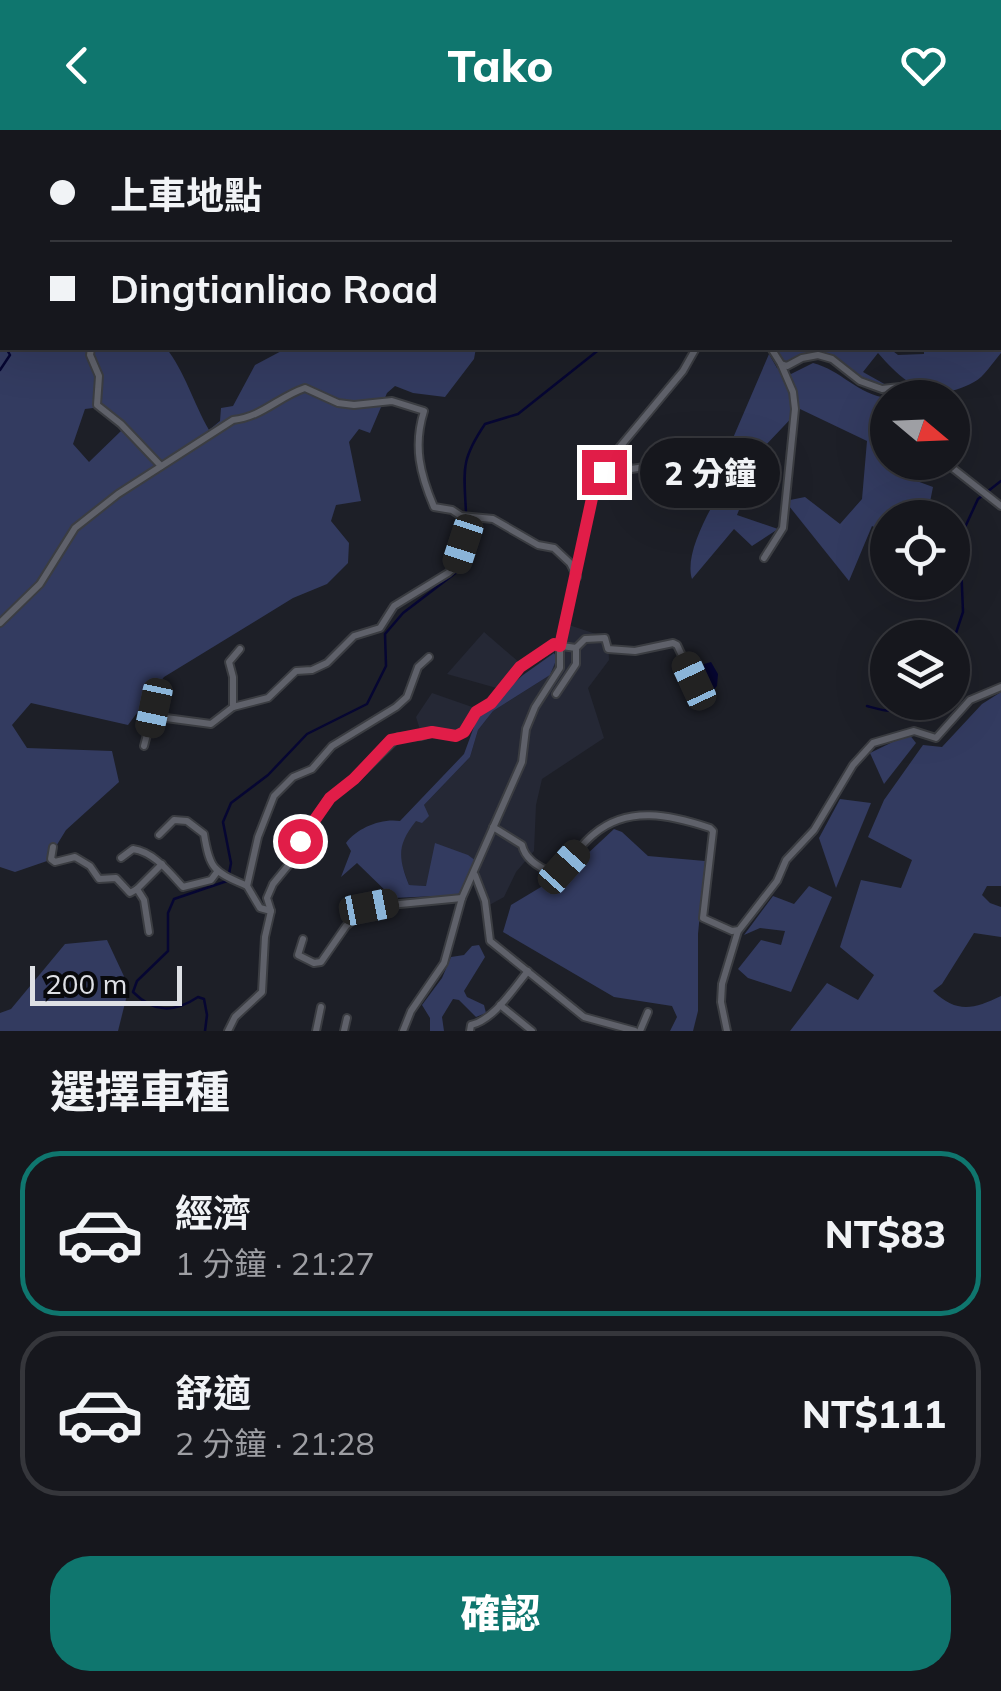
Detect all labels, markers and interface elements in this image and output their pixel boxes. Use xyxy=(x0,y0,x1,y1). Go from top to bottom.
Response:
text: Tako xyxy=(448,37,553,93)
icon: back xyxy=(50,38,105,93)
icon: heart xyxy=(896,38,951,93)
text: 上車地點 xyxy=(110,171,262,219)
text: Dingtianliao Road xyxy=(110,265,438,313)
north arrow xyxy=(870,380,970,480)
map controls xyxy=(870,380,970,720)
callout: 2 分鐘 xyxy=(639,437,779,507)
route end xyxy=(582,450,627,495)
text: 2 分鐘 xyxy=(664,453,756,493)
button: locate xyxy=(870,500,970,600)
car xyxy=(439,511,487,577)
button: layers xyxy=(870,620,970,720)
car xyxy=(668,647,720,715)
car xyxy=(133,676,175,740)
route start xyxy=(278,819,323,864)
car xyxy=(533,835,595,899)
car xyxy=(337,887,401,927)
scale bar xyxy=(30,961,182,1006)
text: 200 m xyxy=(45,966,127,1001)
text: 選擇車種 xyxy=(50,1063,230,1119)
icon: car xyxy=(55,1189,145,1279)
text: 經濟 xyxy=(175,1189,251,1237)
text: NT$83 xyxy=(825,1210,946,1258)
text: 1 分鐘 · 21:27 xyxy=(175,1243,375,1283)
icon: car xyxy=(55,1369,145,1459)
text: 舒適 xyxy=(175,1369,251,1417)
text: NT$111 xyxy=(802,1390,946,1438)
text: 2 分鐘 · 21:28 xyxy=(175,1423,375,1463)
button: 確認 xyxy=(50,1556,951,1671)

